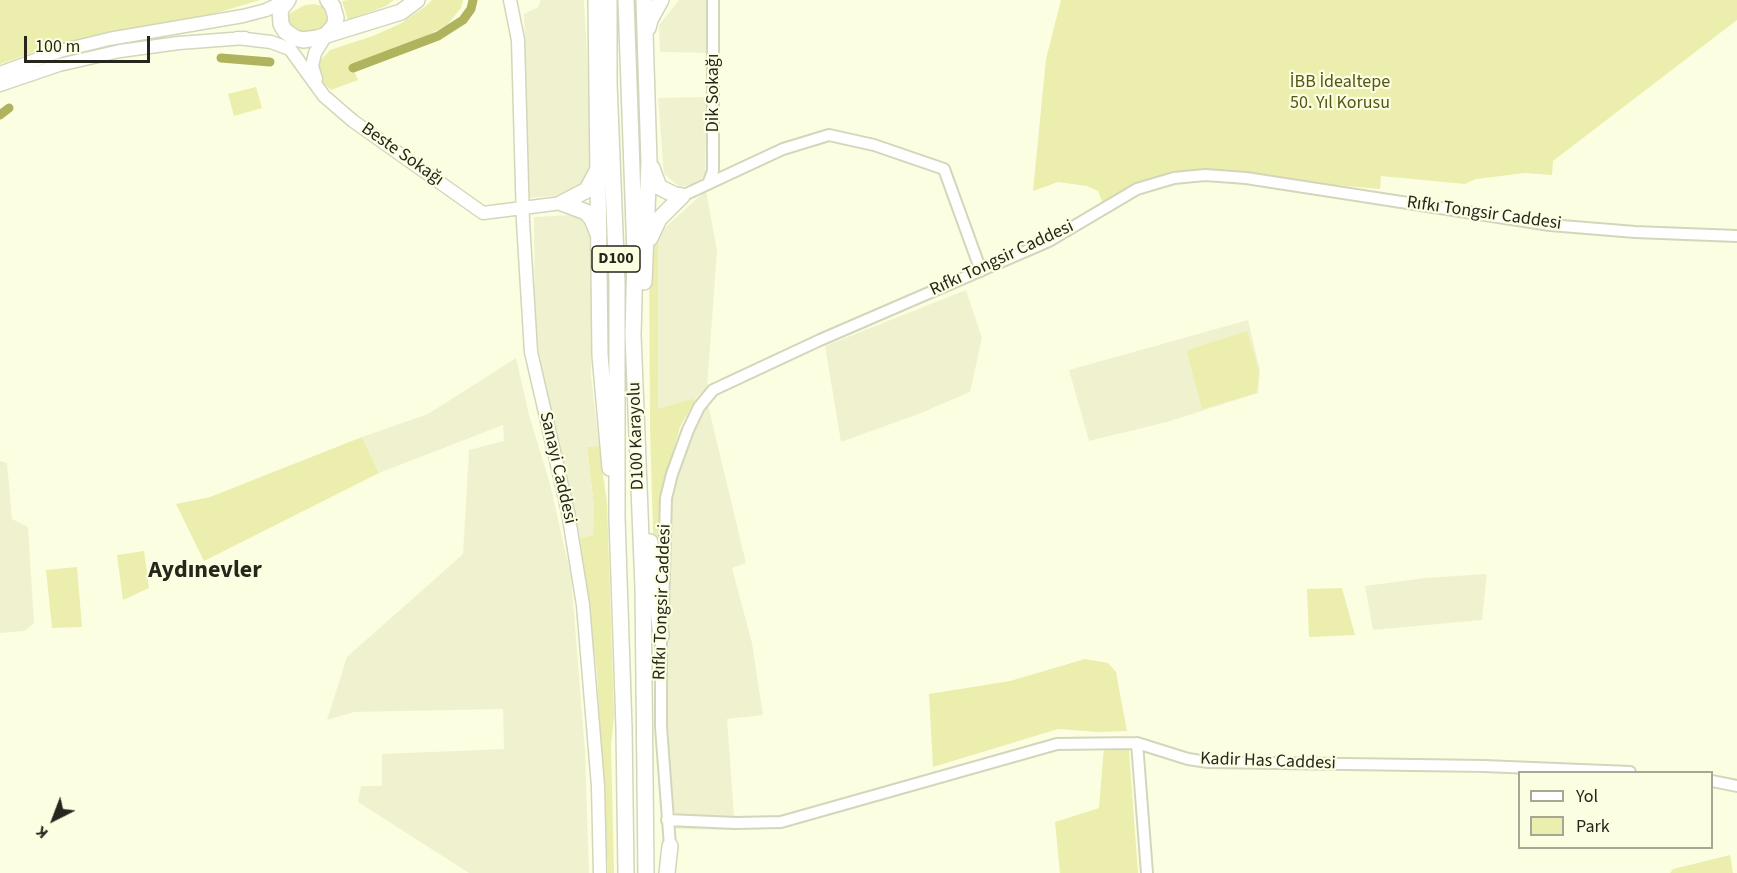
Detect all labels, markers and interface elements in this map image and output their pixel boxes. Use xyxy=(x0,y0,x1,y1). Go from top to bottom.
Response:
scale bar xyxy=(27,24,153,62)
text: 100 m xyxy=(35,34,80,59)
street label: Dik Sokağı xyxy=(703,54,725,132)
park label: İBB İdealtepe 50. Yıl Korusu xyxy=(1290,72,1390,115)
street label: Beste Sokağı xyxy=(357,119,447,191)
street label: Rıfkı Tongsir Caddesi xyxy=(1405,192,1563,236)
street label: Rıfkı Tongsir Caddesi xyxy=(927,216,1077,302)
road number: D100 xyxy=(592,246,640,272)
street label: D100 Karayolu xyxy=(624,381,650,491)
street label: Sanayi Caddesi xyxy=(534,410,580,526)
street label: Rıfkı Tongsir Caddesi xyxy=(649,524,677,680)
district label: Aydınevler xyxy=(148,558,262,586)
street label: Kadir Has Caddesi xyxy=(1200,749,1336,775)
legend xyxy=(1518,771,1713,849)
text: Yol xyxy=(1576,784,1598,809)
north arrow xyxy=(24,789,84,849)
text: Park xyxy=(1576,814,1610,839)
text: K xyxy=(31,821,53,844)

